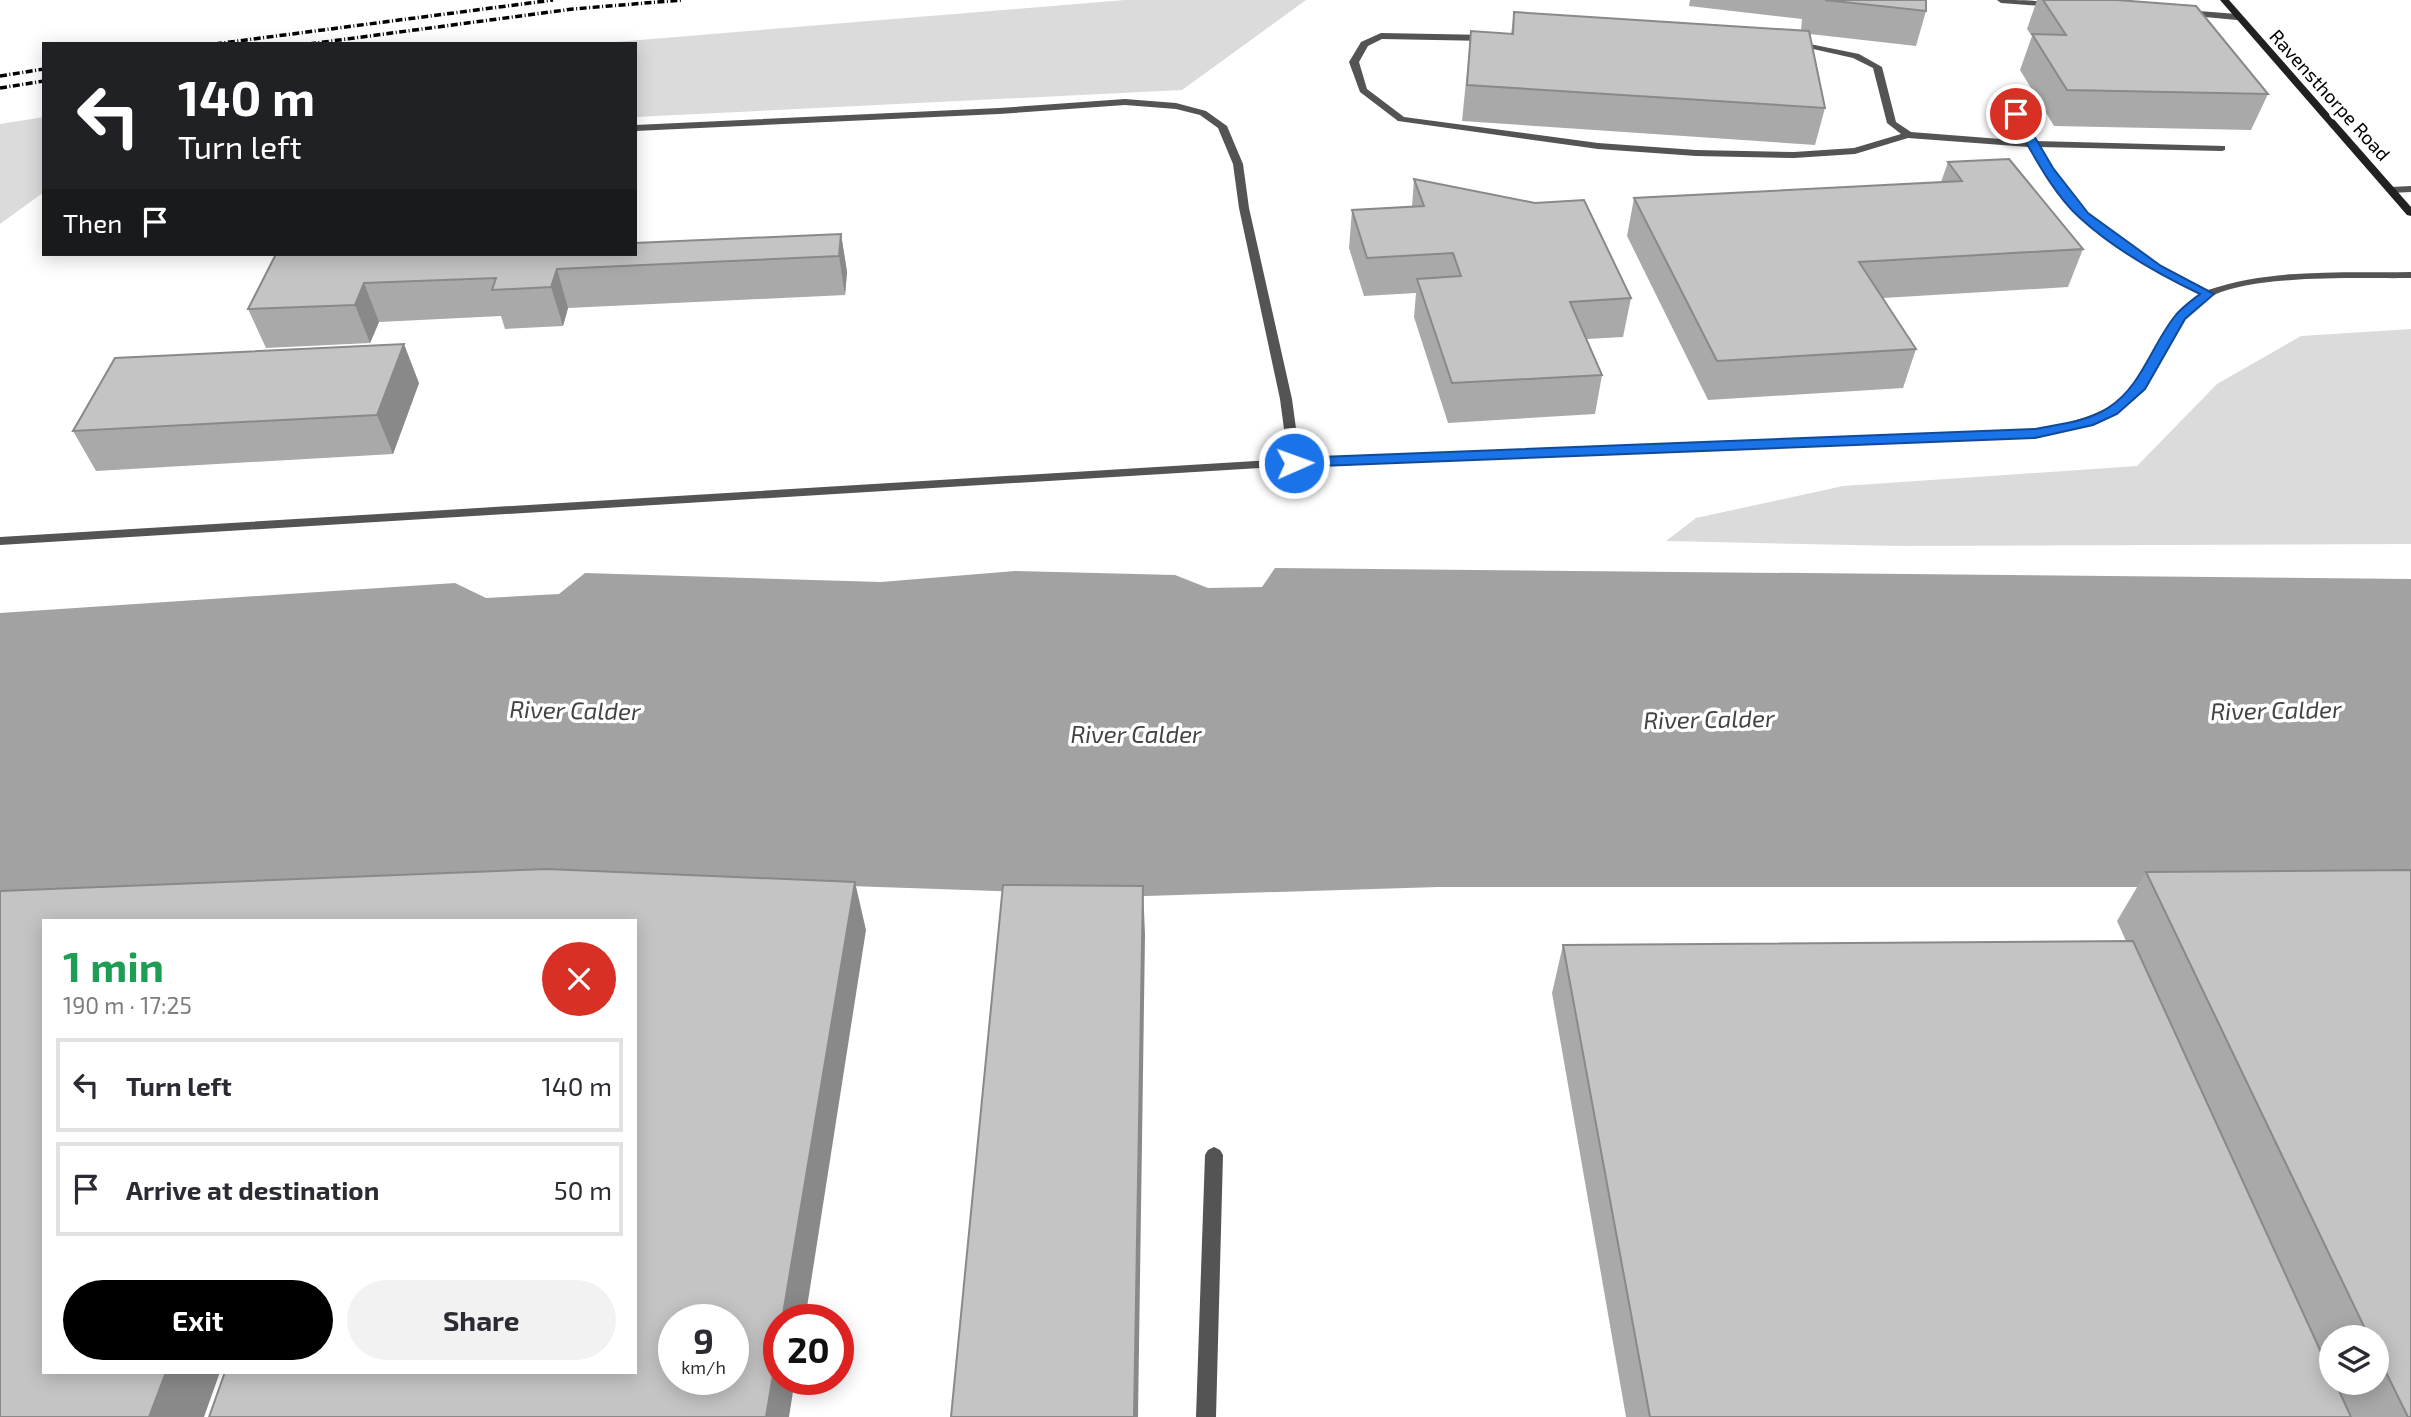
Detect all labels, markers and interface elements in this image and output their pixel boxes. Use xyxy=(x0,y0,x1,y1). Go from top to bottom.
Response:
street label: Ravensthorpe Road xyxy=(2265,24,2395,165)
text: 140 m xyxy=(178,67,315,126)
icon: left xyxy=(63,70,154,161)
pin xyxy=(1986,84,2046,144)
icon: arrive xyxy=(1997,95,2035,133)
text: Turn left xyxy=(178,127,302,165)
icon: arrive xyxy=(136,203,174,241)
text: Then xyxy=(63,207,122,238)
position arrow xyxy=(1257,426,1331,500)
water label: River Calder xyxy=(509,694,641,725)
water label: River Calder xyxy=(2210,694,2342,725)
water label: River Calder xyxy=(1643,703,1775,734)
water label: River Calder xyxy=(1070,719,1202,748)
text: 1 min xyxy=(63,940,164,990)
button: close xyxy=(542,942,616,1016)
text: 190 m · 17:25 xyxy=(63,991,192,1019)
icon: left xyxy=(67,1066,105,1104)
text: Turn left xyxy=(126,1070,232,1101)
text: 140 m xyxy=(541,1070,612,1101)
icon: arrive xyxy=(67,1170,105,1208)
text: Arrive at destination xyxy=(126,1174,379,1205)
text: 50 m xyxy=(554,1174,612,1205)
button: Exit xyxy=(63,1280,333,1360)
button: Share xyxy=(347,1280,616,1360)
speed limit sign: 20 xyxy=(763,1304,854,1395)
text: 9 xyxy=(693,1319,714,1361)
map controls xyxy=(2319,1325,2389,1395)
button: layers xyxy=(2319,1325,2389,1395)
text: km/h xyxy=(681,1356,726,1378)

